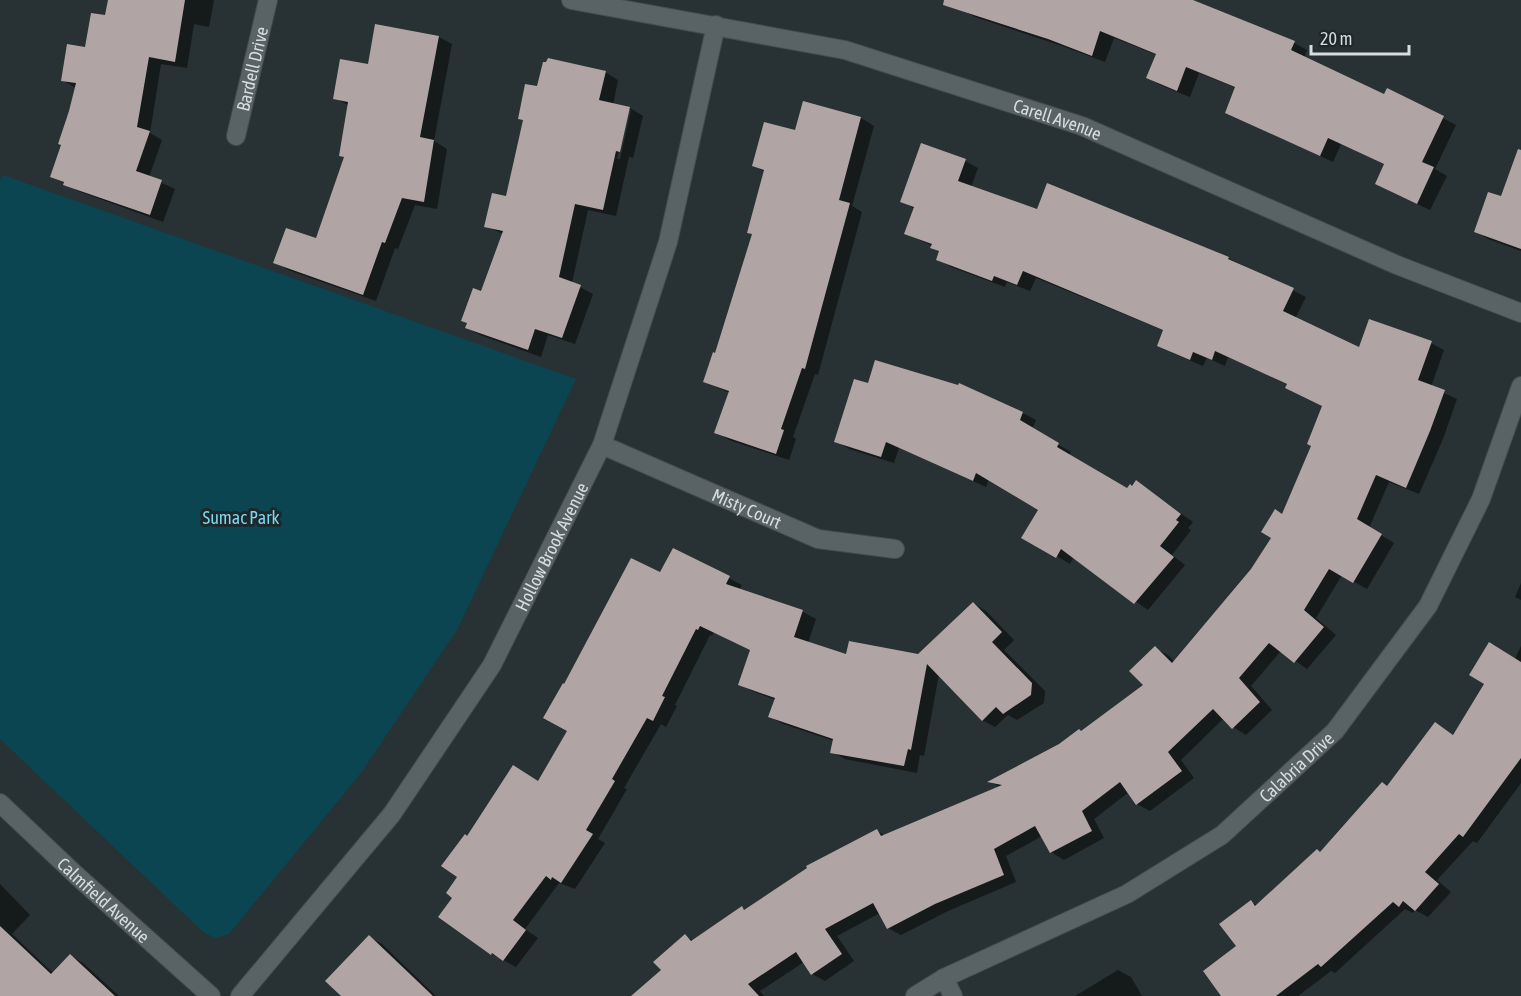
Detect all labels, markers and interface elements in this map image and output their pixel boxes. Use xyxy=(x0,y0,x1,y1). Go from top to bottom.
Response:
scale bar xyxy=(1311,18,1408,56)
street label: Bardell Drive xyxy=(232,25,272,113)
text: 20 m xyxy=(1320,28,1352,49)
street label: Carell Avenue xyxy=(1011,94,1105,144)
street label: Hollow Brook Avenue xyxy=(510,479,592,614)
street label: Misty Court xyxy=(709,484,785,532)
park label: Sumac Park xyxy=(203,507,279,528)
street label: Calabria Drive xyxy=(1255,727,1338,806)
street label: Calmfield Avenue xyxy=(53,853,154,947)

